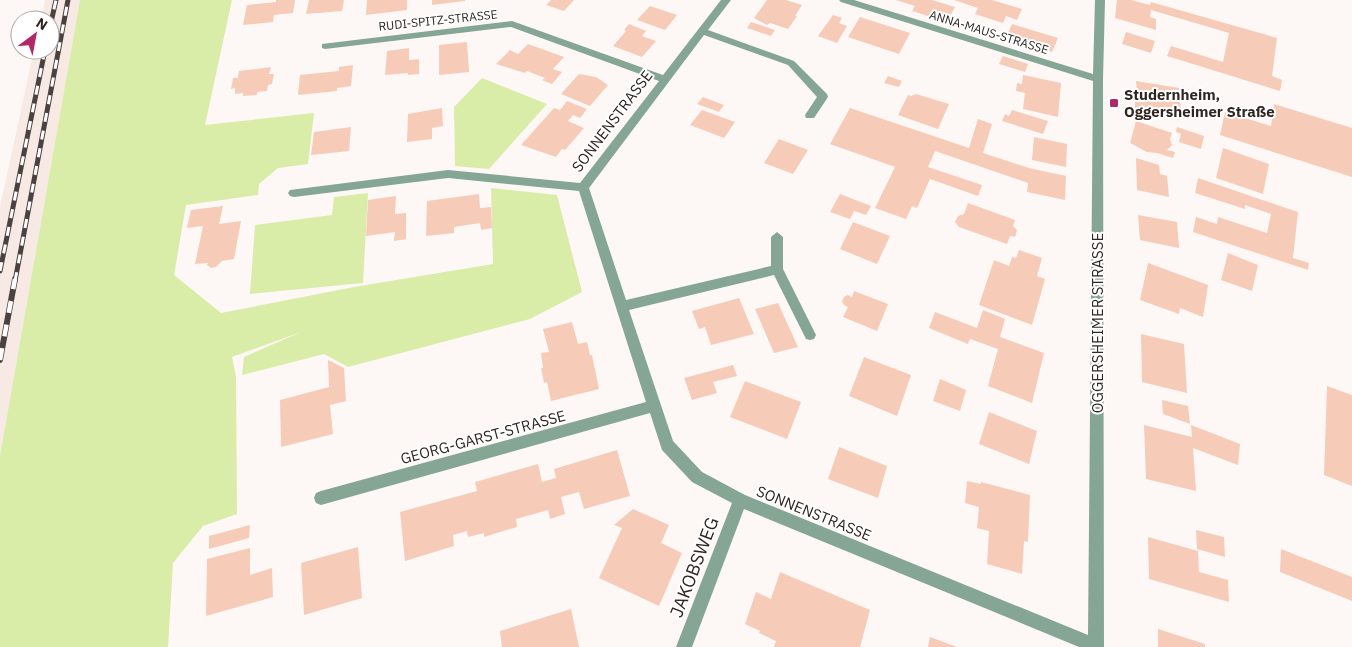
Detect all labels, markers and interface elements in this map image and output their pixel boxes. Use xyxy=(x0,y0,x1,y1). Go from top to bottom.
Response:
street label: RUDI-SPITZ-STRASSE xyxy=(378,6,498,34)
street label: ANNA-MAUS-STRASSE xyxy=(928,7,1050,57)
north arrow xyxy=(10,10,60,60)
text: N xyxy=(33,14,51,34)
street label: SONNENSTRASSE xyxy=(568,66,656,176)
place label: Studernheim, Oggersheimer Straße xyxy=(1124,85,1275,121)
marker: Studernheim, Oggersheimer Straße xyxy=(1108,97,1120,109)
street label: OGGERSHEIMER STRASSE xyxy=(1088,233,1107,413)
street label: GEORG-GARST-STRASSE xyxy=(398,406,568,468)
street label: SONNENSTRASSE xyxy=(754,481,874,545)
street label: JAKOBSWEG xyxy=(664,514,724,620)

